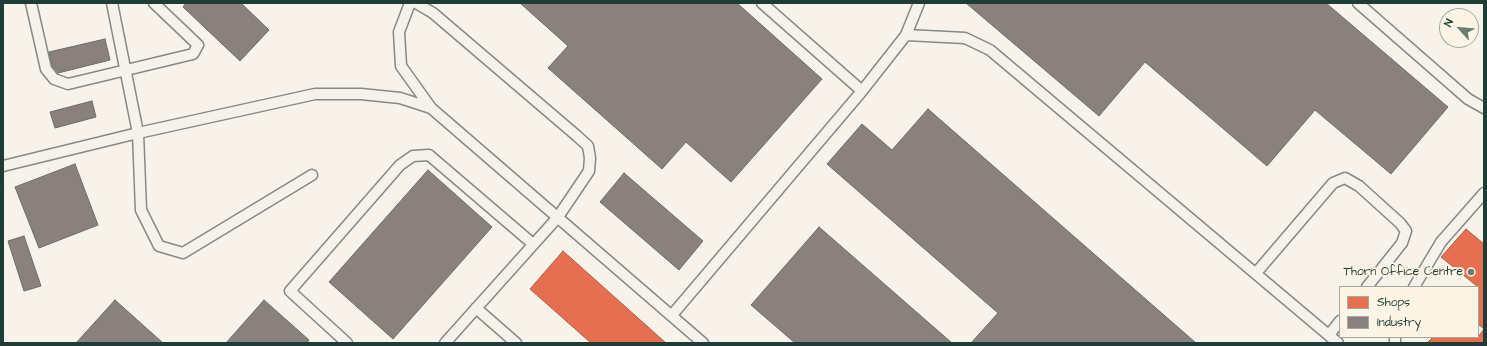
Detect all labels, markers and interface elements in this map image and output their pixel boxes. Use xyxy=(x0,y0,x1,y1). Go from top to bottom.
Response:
north arrow xyxy=(1439,8,1479,48)
text: N xyxy=(1441,16,1457,29)
place label: Thorn Office Centre xyxy=(1343,265,1463,279)
marker: Thorn Office Centre xyxy=(1466,267,1476,277)
legend xyxy=(1339,286,1479,338)
text: Shops xyxy=(1377,294,1410,311)
text: Industry xyxy=(1377,314,1421,331)

